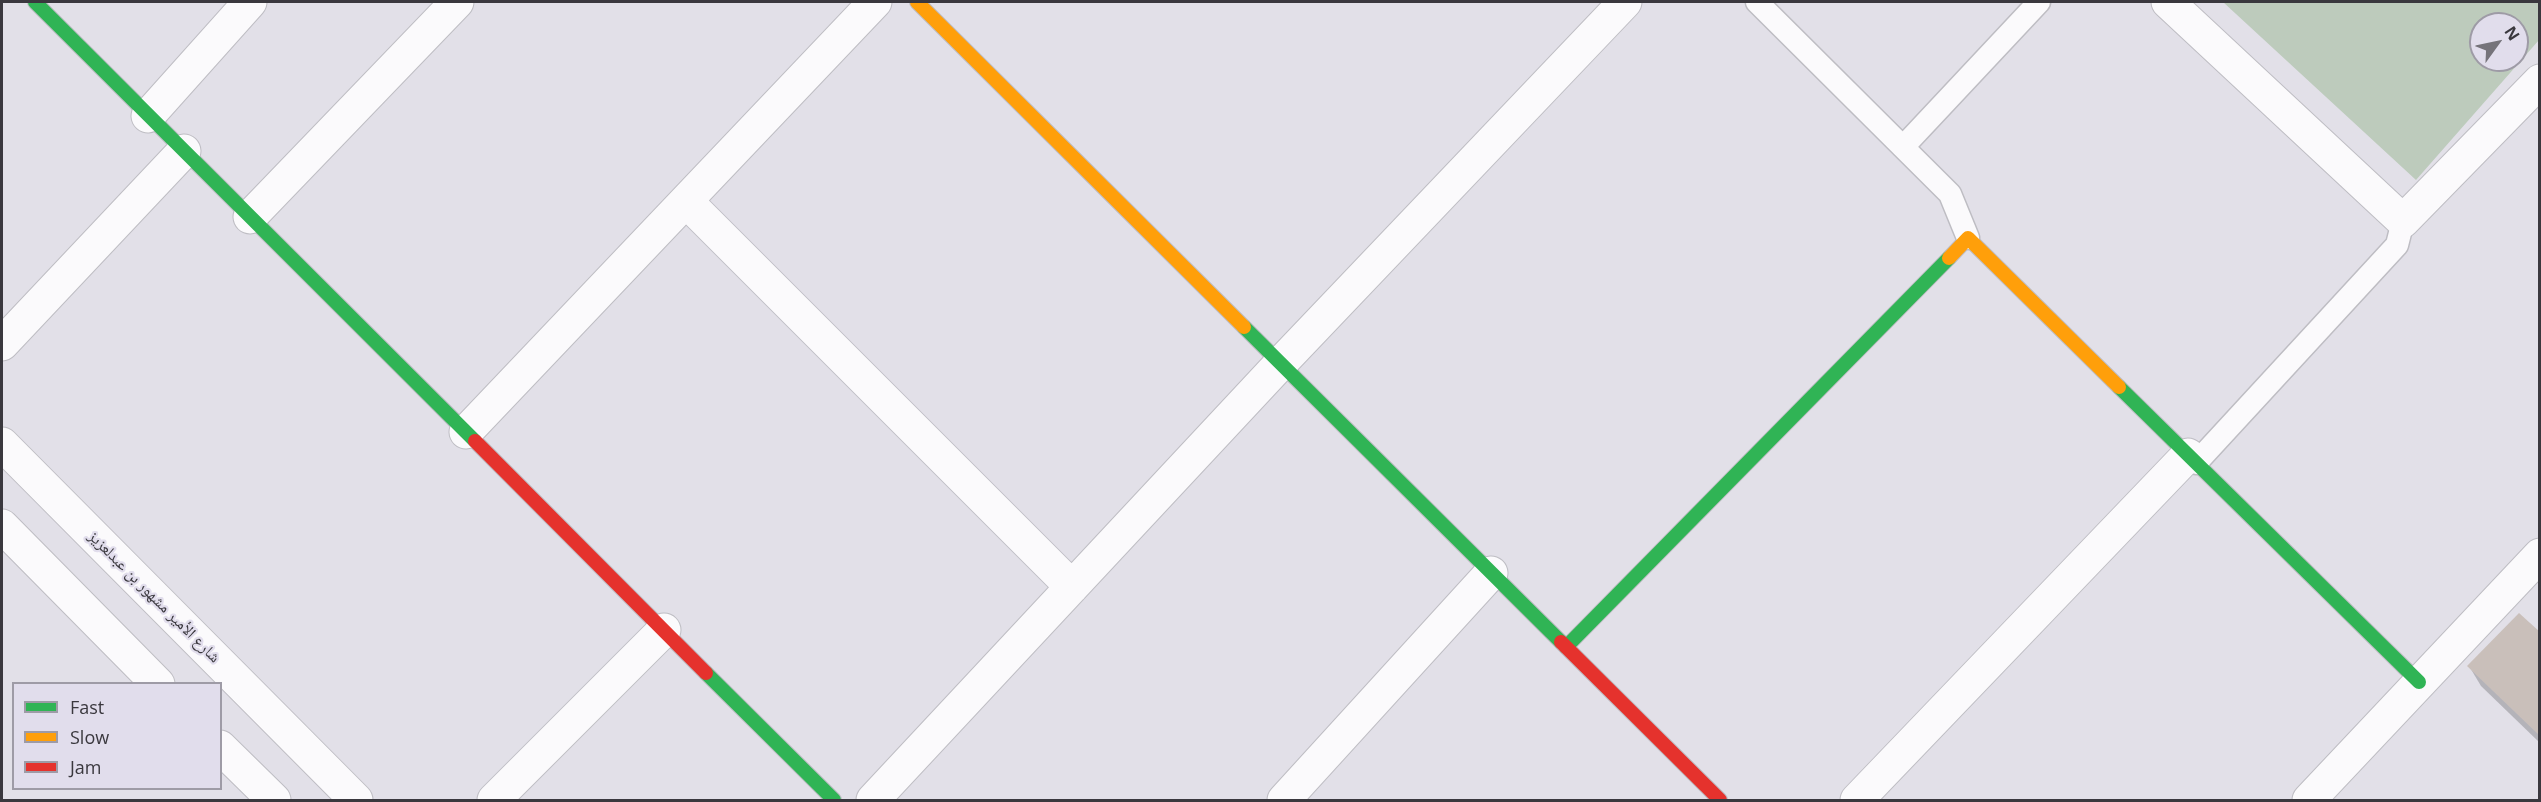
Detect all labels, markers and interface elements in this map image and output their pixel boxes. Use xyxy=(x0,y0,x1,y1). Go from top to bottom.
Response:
north arrow xyxy=(2469,12,2529,72)
text: N xyxy=(2500,22,2525,45)
street label: شارع الأمير مشهور بن عبدلعزيز xyxy=(84,527,224,667)
legend xyxy=(12,682,222,790)
text: Fast xyxy=(70,695,104,719)
text: Slow xyxy=(70,725,109,749)
text: Jam xyxy=(70,755,102,779)

